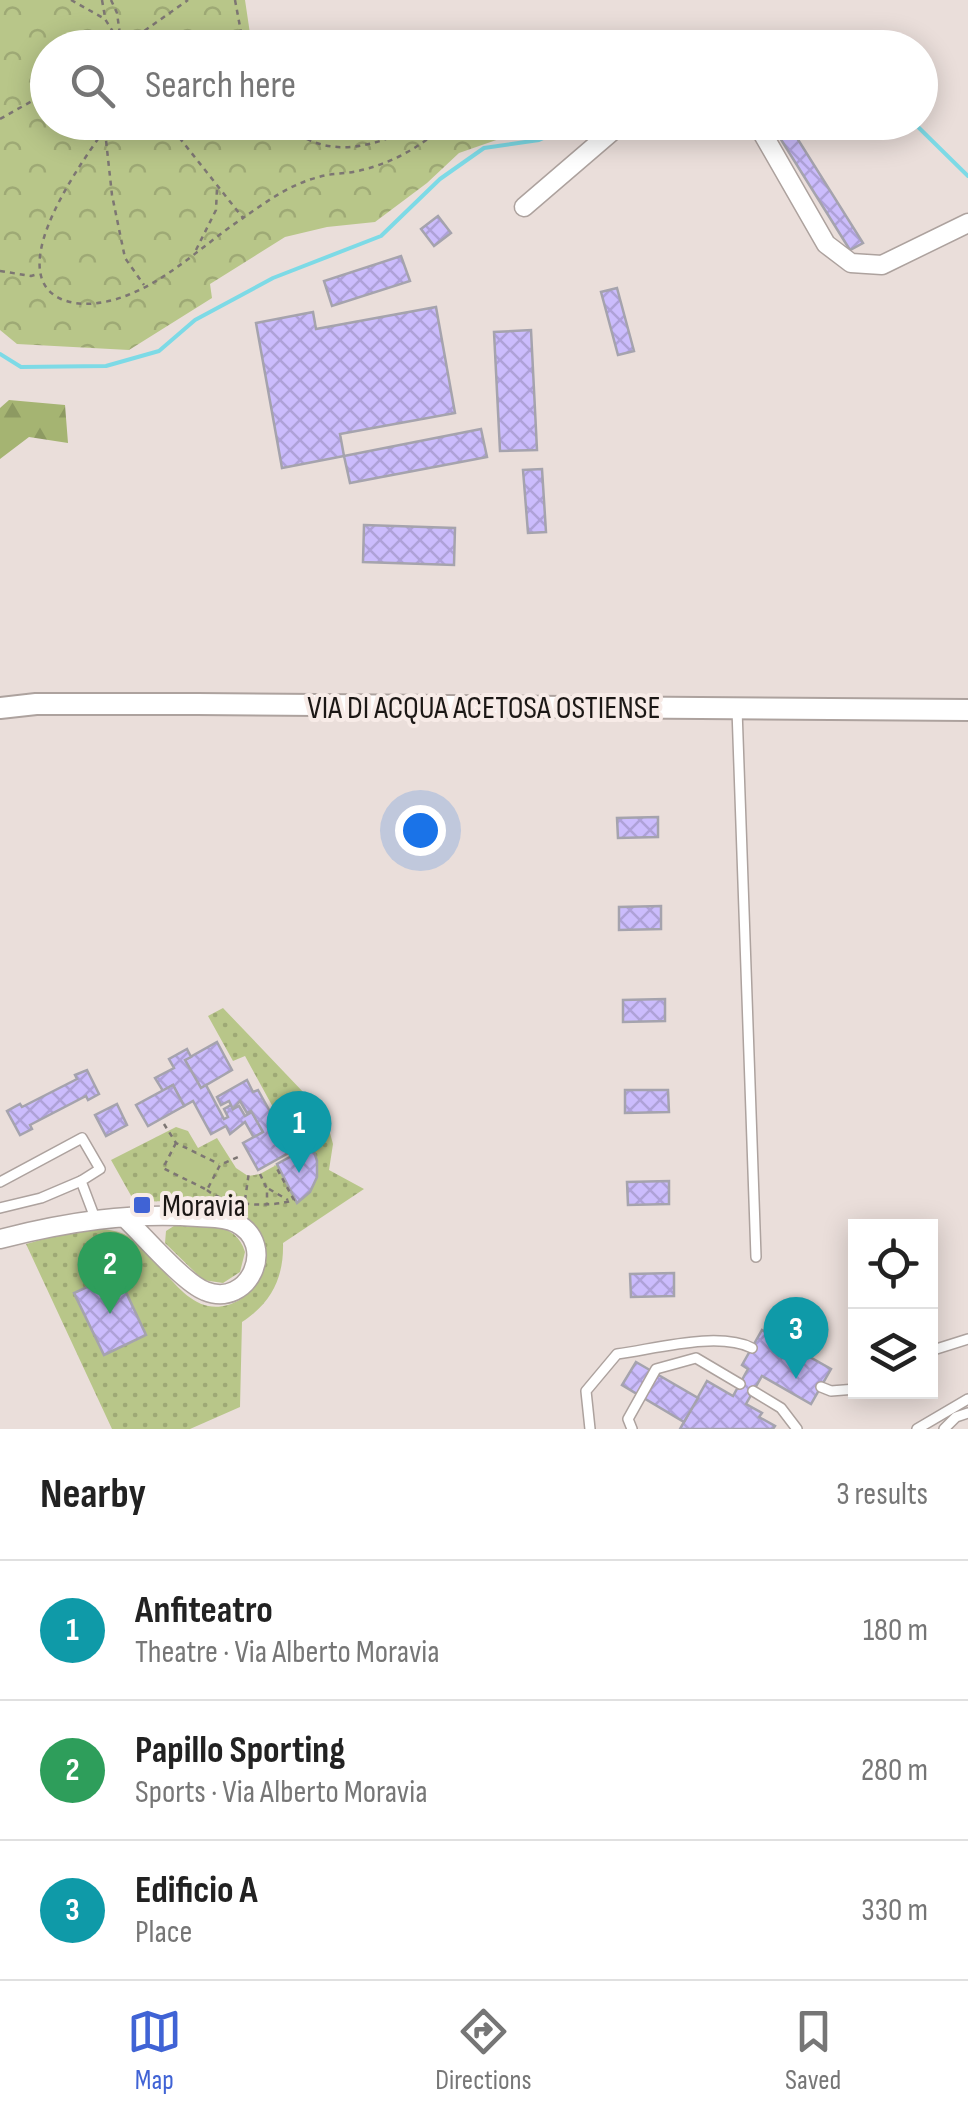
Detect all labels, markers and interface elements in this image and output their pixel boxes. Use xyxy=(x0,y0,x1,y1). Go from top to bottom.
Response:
search box xyxy=(30,30,938,140)
icon: search xyxy=(65,58,120,113)
text: Search here xyxy=(145,63,296,108)
street label: VIA DI ACQUA ACETOSA OSTIENSE xyxy=(307,689,661,728)
your location xyxy=(395,805,446,856)
pin: 1 xyxy=(266,1090,332,1173)
place label: Moravia xyxy=(162,1187,246,1226)
marker: Moravia xyxy=(131,1194,153,1216)
map controls xyxy=(848,1219,938,1399)
button: locate xyxy=(848,1219,938,1309)
pin: 2 xyxy=(78,1232,142,1314)
pin: 3 xyxy=(764,1296,828,1379)
button: layers xyxy=(848,1309,938,1399)
text: Nearby xyxy=(40,1469,146,1520)
text: 3 results xyxy=(836,1475,928,1514)
text: Anfiteatro xyxy=(135,1588,273,1633)
text: 1 xyxy=(66,1611,79,1650)
text: 180 m xyxy=(863,1611,928,1650)
text: Theatre · Via Alberto Moravia xyxy=(135,1633,440,1672)
text: Papillo Sporting xyxy=(135,1728,345,1773)
text: 2 xyxy=(65,1751,80,1790)
text: 280 m xyxy=(861,1751,928,1790)
text: Sports · Via Alberto Moravia xyxy=(135,1773,427,1812)
text: Edificio A xyxy=(135,1868,258,1913)
text: 3 xyxy=(65,1891,80,1930)
text: 330 m xyxy=(861,1891,928,1930)
text: Place xyxy=(135,1913,192,1952)
tab: Map xyxy=(127,2004,182,2097)
tab: Directions xyxy=(435,2004,532,2097)
tab: Saved xyxy=(785,2004,841,2097)

